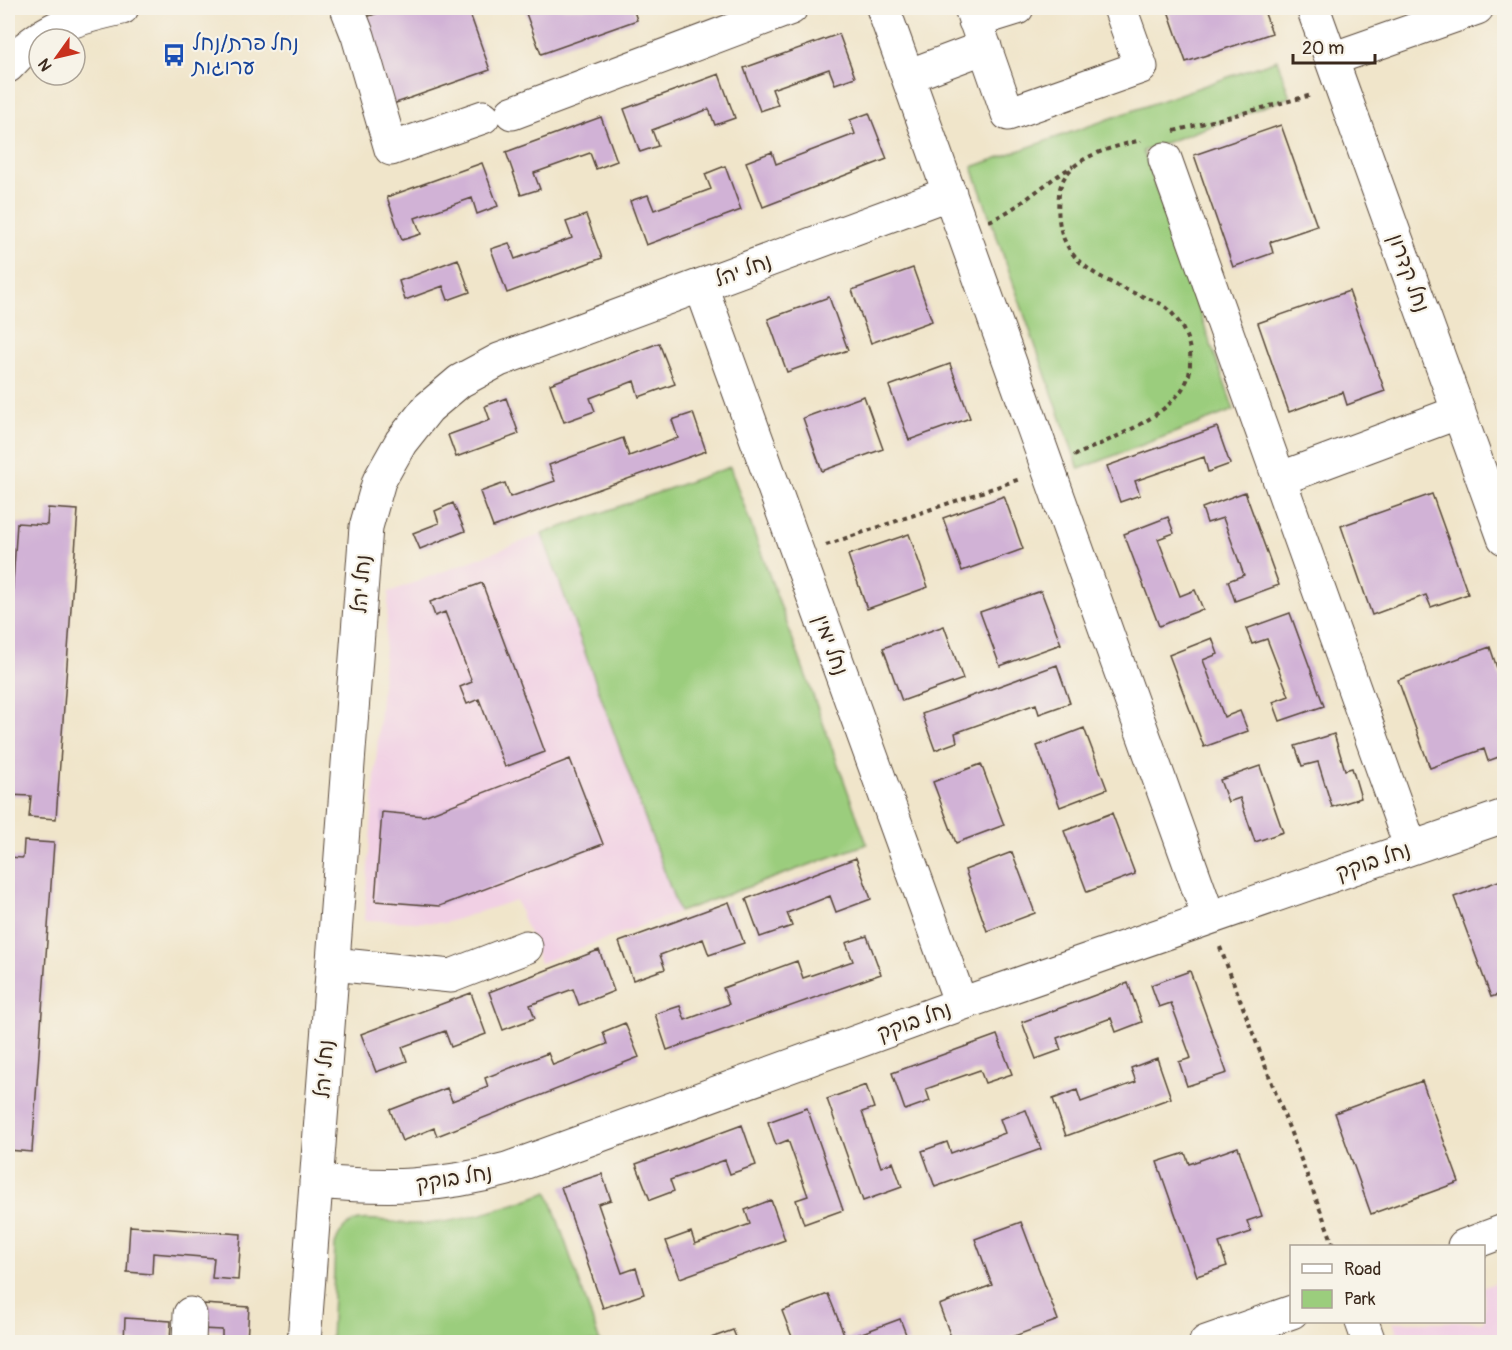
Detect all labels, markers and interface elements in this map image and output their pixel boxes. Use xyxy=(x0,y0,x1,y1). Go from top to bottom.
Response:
north arrow xyxy=(27,27,87,87)
scale bar xyxy=(1293,27,1376,65)
place label: נחל פרת/נחל ערוגות xyxy=(190,30,299,81)
text: 20 m xyxy=(1302,37,1344,60)
bus stop icon: נחל פרת/נחל ערוגות xyxy=(161,42,187,68)
text: N xyxy=(34,55,57,75)
street label: נחל קדרון xyxy=(1382,230,1435,316)
street label: נחל יהל xyxy=(711,248,776,293)
street label: נחל יהל xyxy=(346,554,377,614)
street label: נחל ימין xyxy=(807,611,854,679)
street label: נחל בוקק xyxy=(1332,836,1414,887)
street label: נחל בוקק xyxy=(873,996,955,1047)
street label: נחל יהל xyxy=(309,1039,340,1099)
street label: נחל בוקק xyxy=(414,1159,494,1198)
legend xyxy=(1290,1245,1485,1323)
text: Road xyxy=(1344,1258,1381,1281)
text: Park xyxy=(1344,1288,1376,1311)

